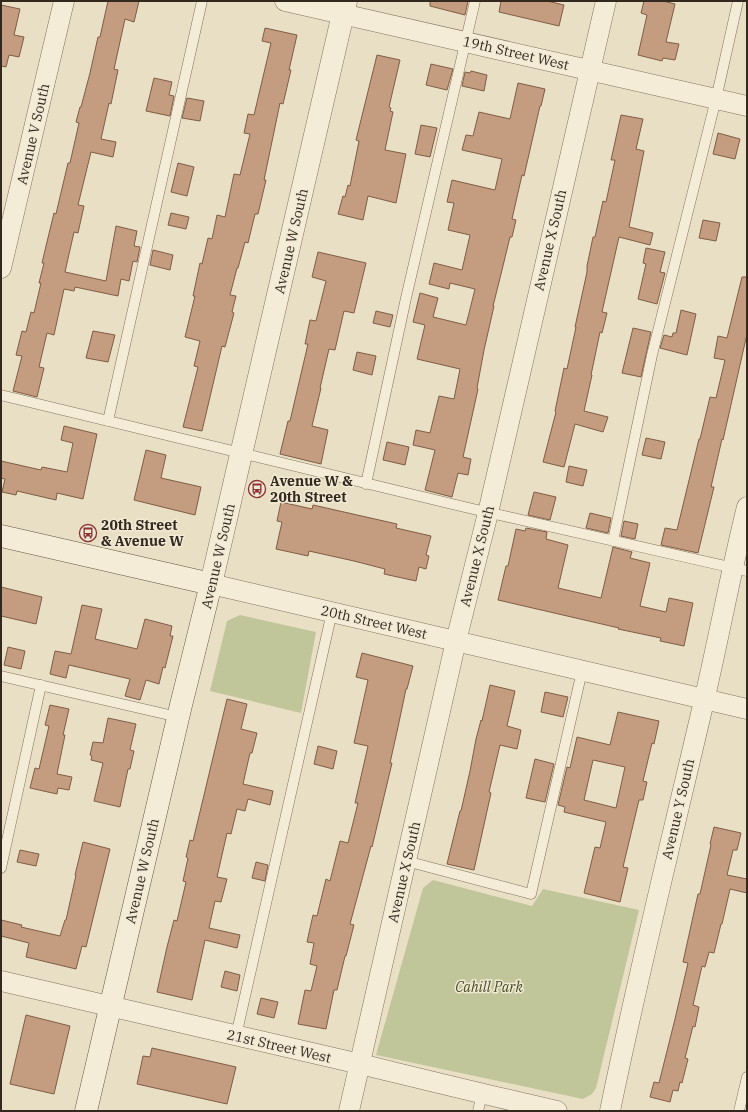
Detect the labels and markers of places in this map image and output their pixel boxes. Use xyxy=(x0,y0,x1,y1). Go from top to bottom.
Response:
place label: Avenue W & 20th Street xyxy=(270,472,353,506)
bus stop icon: Avenue W & 20th Street xyxy=(247,479,267,499)
place label: 20th Street & Avenue W xyxy=(101,516,184,550)
bus stop icon: 20th Street & Avenue W xyxy=(78,523,98,543)

